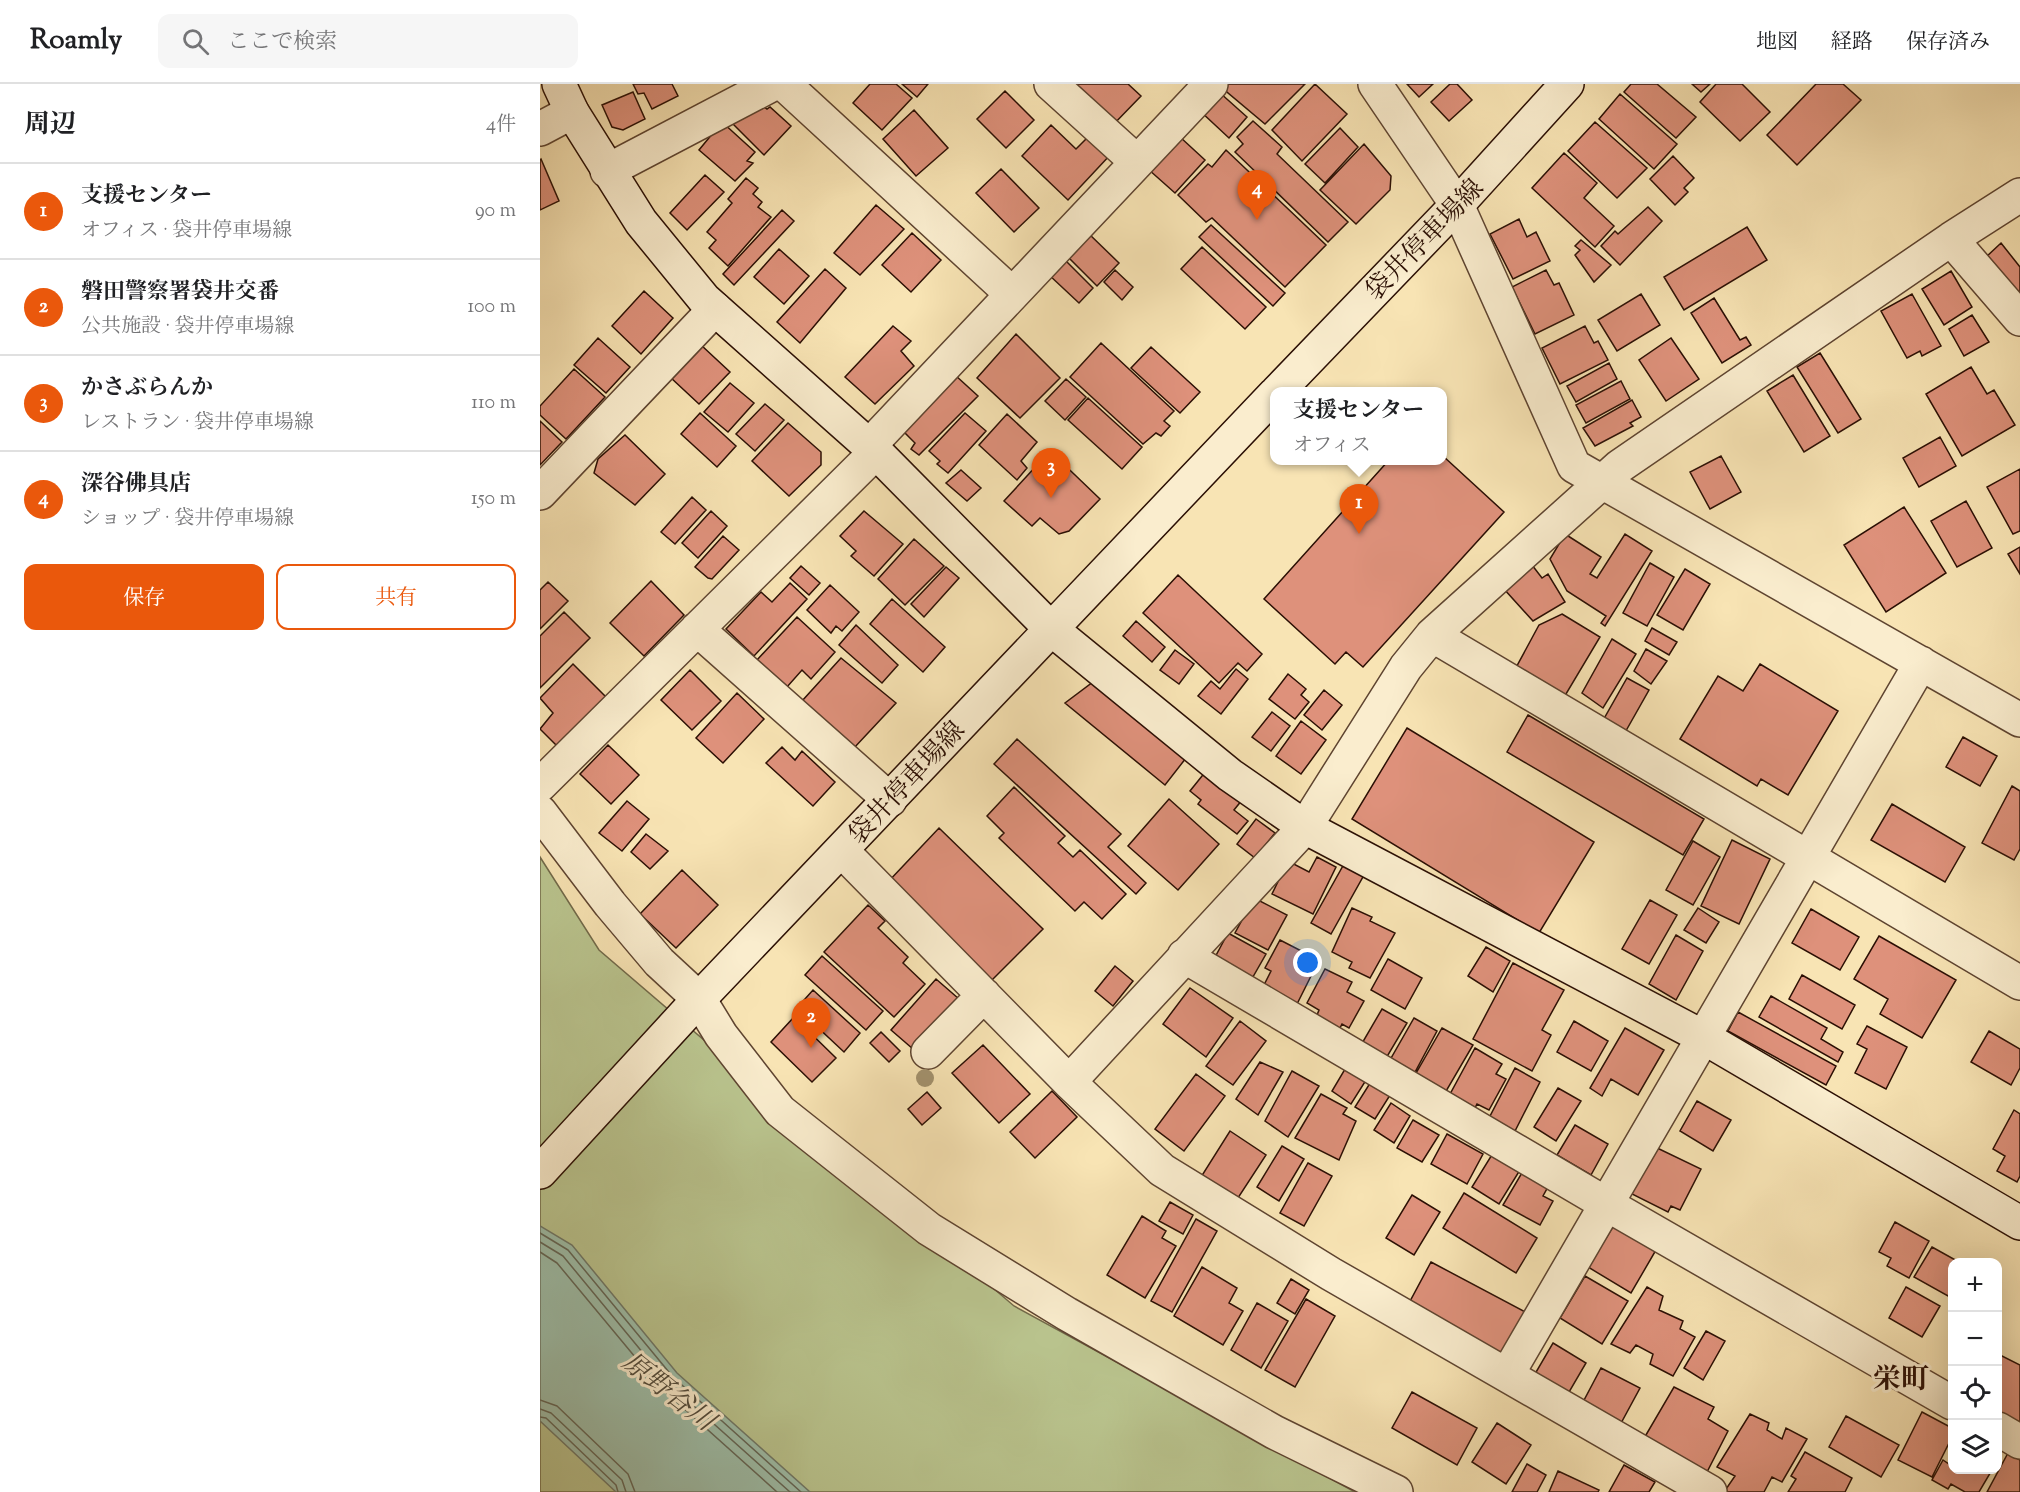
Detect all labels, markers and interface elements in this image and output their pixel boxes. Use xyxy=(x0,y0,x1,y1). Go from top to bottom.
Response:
search box xyxy=(158,14,578,68)
text: Roamly xyxy=(30,21,122,61)
icon: search xyxy=(179,25,212,58)
text: ここで検索 xyxy=(227,27,337,59)
text: 地図 xyxy=(1756,28,1798,58)
text: 経路 xyxy=(1831,28,1873,58)
text: 保存済み xyxy=(1906,28,1990,58)
text: 周辺 xyxy=(24,107,76,144)
text: 4件 xyxy=(486,111,516,140)
pin: 4 xyxy=(1238,170,1276,220)
street label: 袋井停車場線 xyxy=(1358,172,1493,310)
text: 支援センター xyxy=(81,181,212,213)
text: 1 xyxy=(40,197,47,226)
text: 90 m xyxy=(475,197,516,226)
text: オフィス · 袋井停車場線 xyxy=(81,217,292,246)
text: 磐田警察署袋井交番 xyxy=(81,277,279,309)
text: 2 xyxy=(39,293,48,322)
text: 100 m xyxy=(467,293,516,322)
text: 公共施設 · 袋井停車場線 xyxy=(81,313,295,342)
text: かさぶらんか xyxy=(81,373,213,405)
popup xyxy=(1270,387,1447,465)
text: 3 xyxy=(39,389,48,418)
text: 110 m xyxy=(471,389,516,418)
text: 支援センター xyxy=(1293,396,1424,428)
text: レストラン · 袋井停車場線 xyxy=(81,409,314,438)
text: オフィス xyxy=(1293,432,1371,461)
pin: 3 xyxy=(1032,448,1070,498)
text: 深谷佛具店 xyxy=(81,469,191,501)
pin: 1 xyxy=(1340,484,1378,534)
text: 4 xyxy=(38,485,49,514)
text: 150 m xyxy=(471,485,516,514)
text: ショップ · 袋井停車場線 xyxy=(81,505,294,534)
button: 保存 xyxy=(24,564,264,630)
button: 共有 xyxy=(276,564,516,630)
street label: 袋井停車場線 xyxy=(841,714,975,853)
your location xyxy=(1293,948,1322,977)
pin: 2 xyxy=(792,998,830,1048)
map controls xyxy=(1948,1258,2002,1474)
button: + xyxy=(1948,1258,2002,1312)
button: − xyxy=(1948,1312,2002,1366)
water label: 原野谷川 xyxy=(613,1344,724,1443)
district label: 栄町 xyxy=(1873,1361,1929,1401)
button: locate xyxy=(1948,1366,2002,1420)
button: layers xyxy=(1948,1420,2002,1474)

